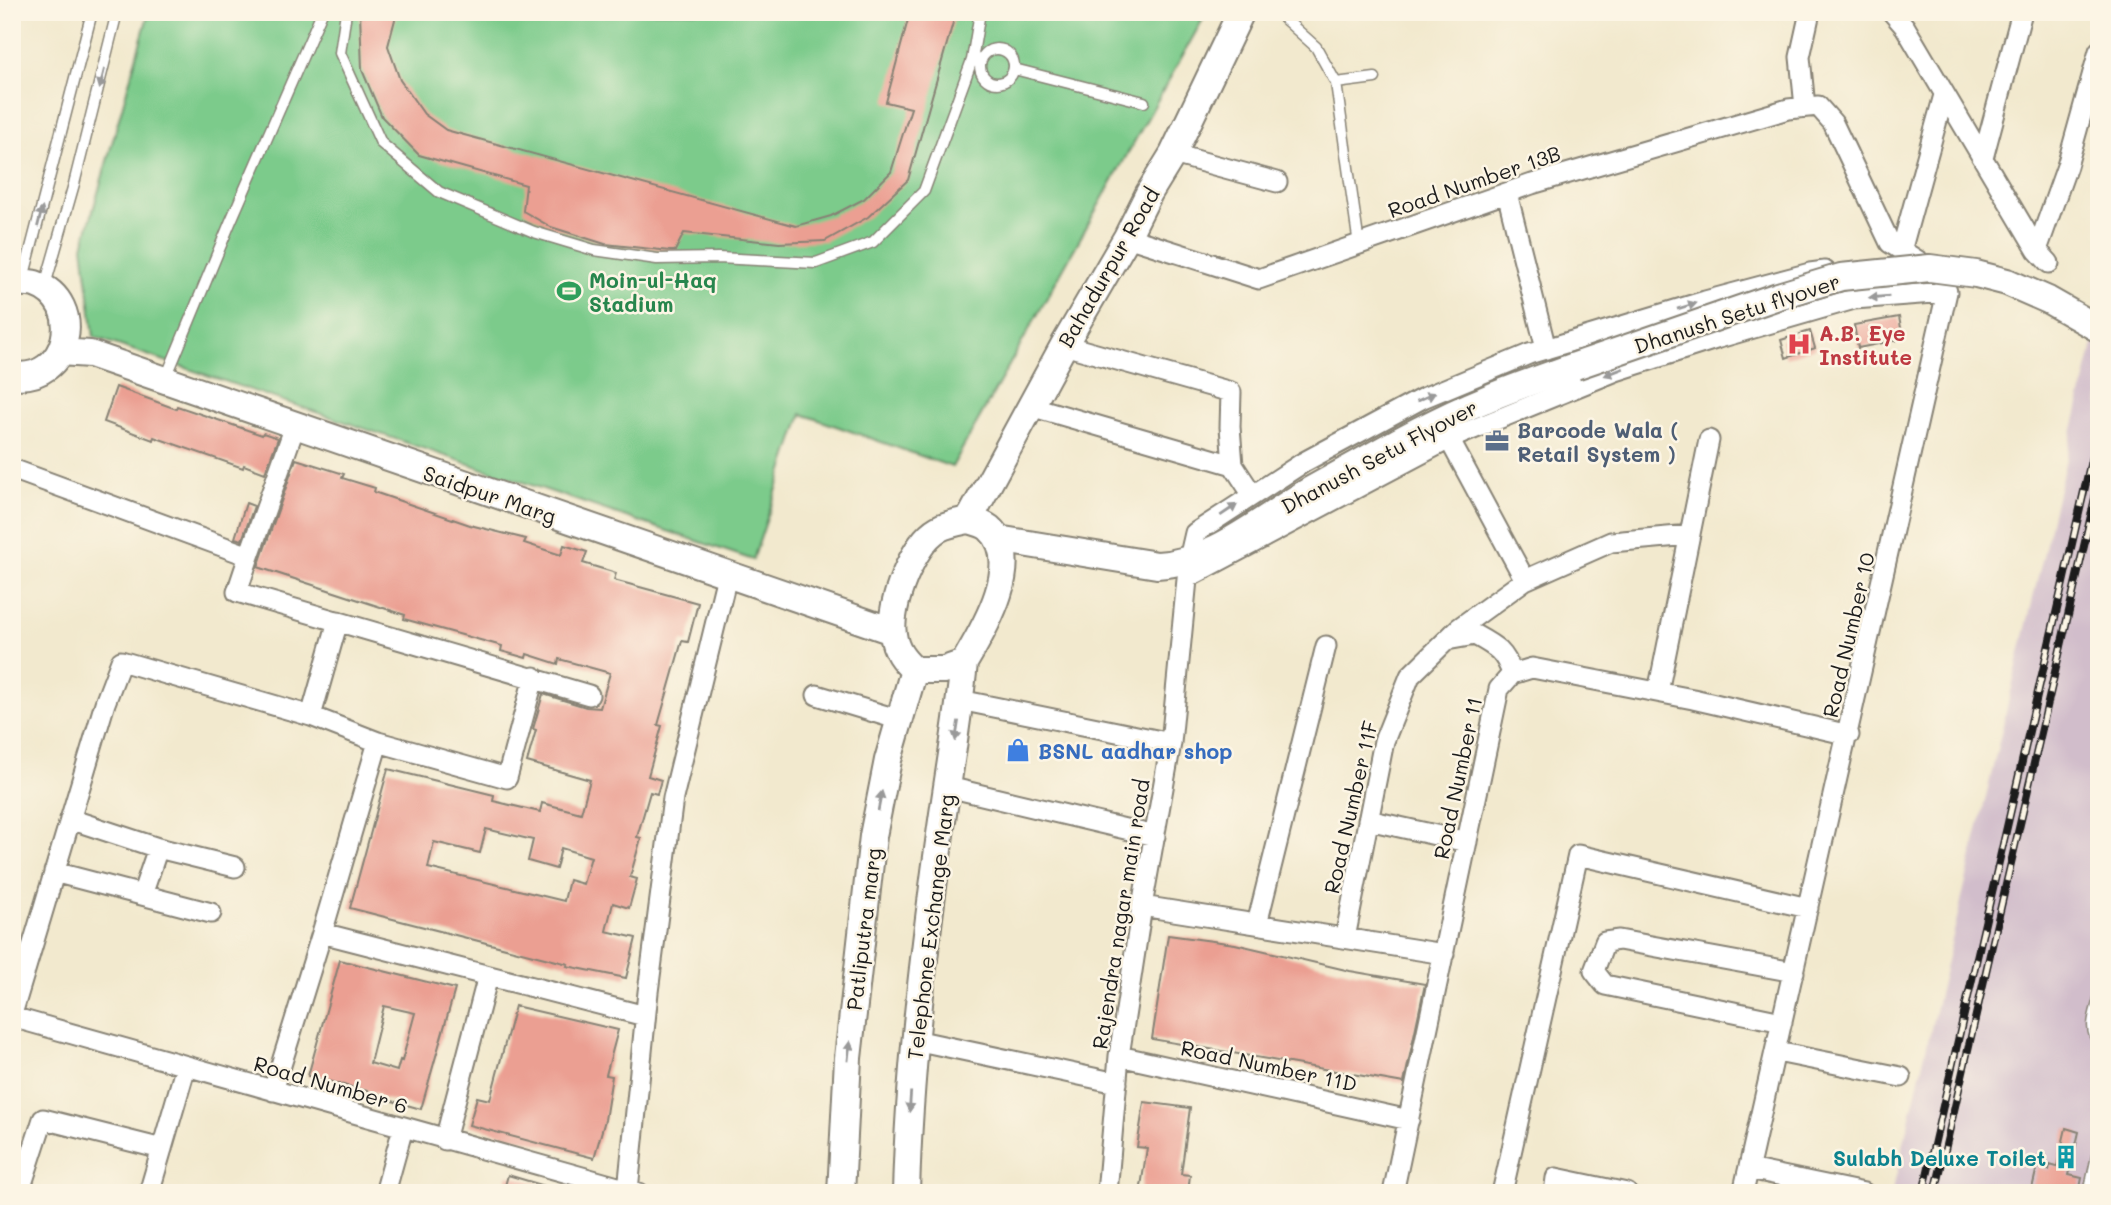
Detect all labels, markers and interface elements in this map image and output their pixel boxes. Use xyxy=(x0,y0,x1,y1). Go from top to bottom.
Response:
one-way arrow xyxy=(96,68,107,90)
street label: Road Number 13B xyxy=(1384,139,1564,223)
street label: Bahadurpur Road xyxy=(1051,182,1165,352)
one-way arrow xyxy=(35,206,46,228)
place label: Moin-ul-Haq Stadium xyxy=(589,266,717,317)
street label: Dhanush Setu flyover xyxy=(1631,267,1843,359)
sports icon: Moin-ul-Haq Stadium xyxy=(555,277,583,305)
one-way arrow xyxy=(1868,292,1890,303)
one-way arrow xyxy=(1677,301,1698,311)
place label: A.B. Eye Institute xyxy=(1819,319,1912,370)
hospital icon: A.B. Eye Institute xyxy=(1785,330,1813,358)
one-way arrow xyxy=(1603,367,1624,378)
one-way arrow xyxy=(1416,391,1436,403)
street label: Dhanush Setu Flyover xyxy=(1276,393,1482,519)
place label: Barcode Wala ( Retail System ) xyxy=(1517,416,1679,468)
office icon: Barcode Wala ( Retail System ) xyxy=(1483,427,1511,455)
street label: Saidpur Marg xyxy=(420,459,560,529)
one-way arrow xyxy=(1220,503,1238,517)
street label: Road Number 10 xyxy=(1816,550,1880,720)
street label: Road Number 11 xyxy=(1427,694,1487,862)
street label: Road Number 11F xyxy=(1317,718,1383,896)
one-way arrow xyxy=(951,720,962,742)
shop icon: BSNL aadhar shop xyxy=(1004,736,1032,764)
place label: BSNL aadhar shop xyxy=(1038,737,1232,764)
street label: Rajendra nagar main road xyxy=(1085,777,1155,1051)
one-way arrow xyxy=(875,790,886,812)
street label: Telephone Exchange Marg xyxy=(900,793,960,1061)
street label: Patliputra marg xyxy=(840,846,886,1012)
street label: Road Number 11D xyxy=(1178,1033,1360,1097)
one-way arrow xyxy=(843,1040,854,1062)
street label: Road Number 6 xyxy=(251,1049,411,1119)
one-way arrow xyxy=(904,1091,915,1113)
building icon: Sulabh Deluxe Toilet xyxy=(2052,1143,2080,1171)
place label: Sulabh Deluxe Toilet xyxy=(1833,1144,2046,1171)

